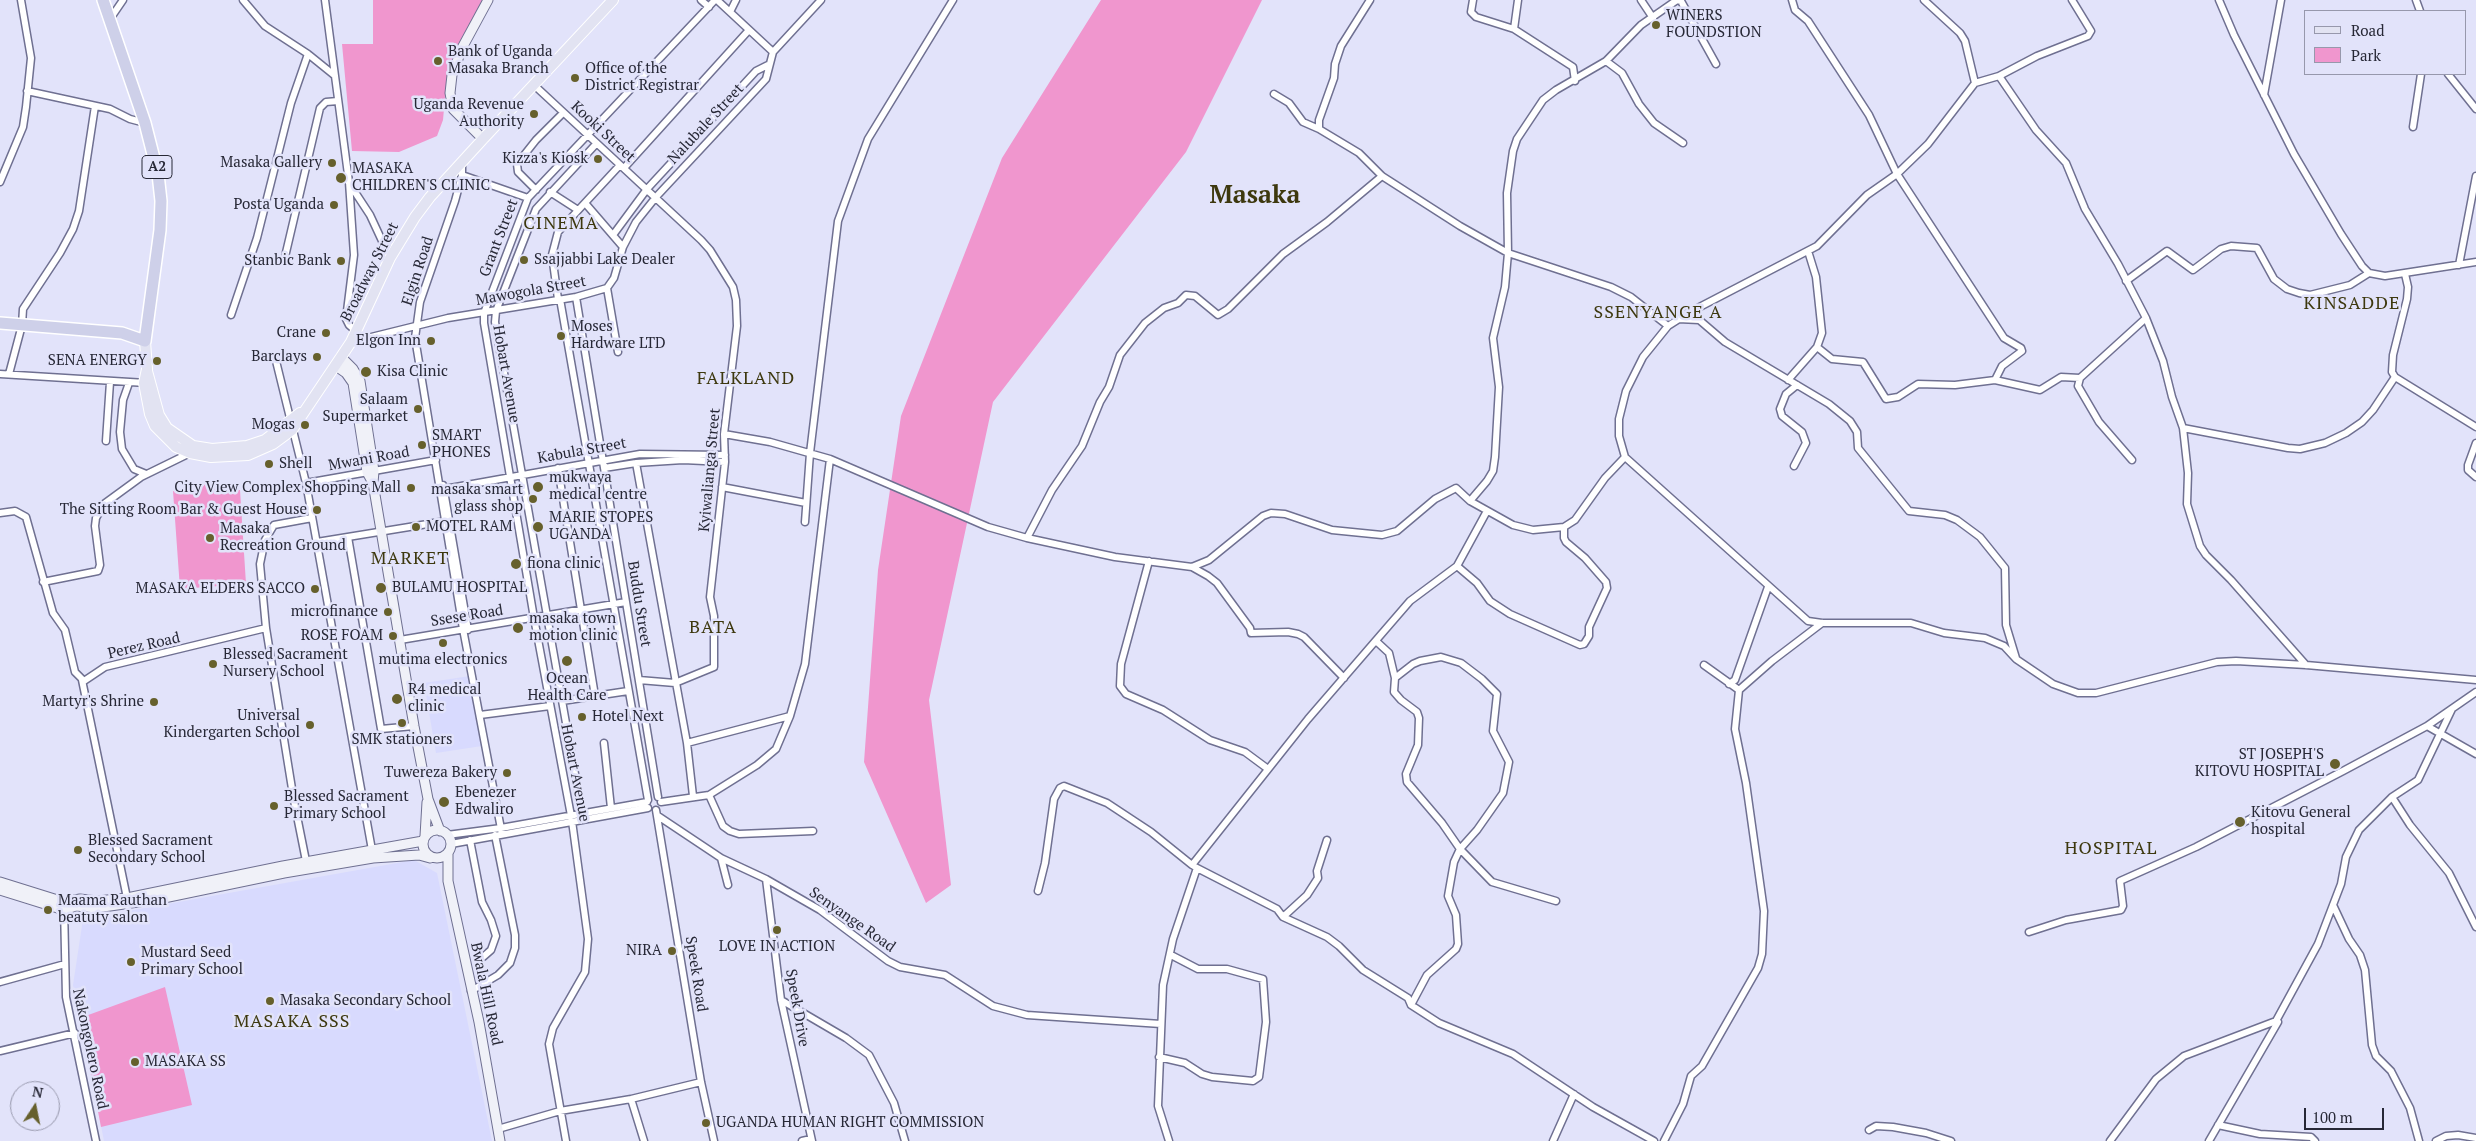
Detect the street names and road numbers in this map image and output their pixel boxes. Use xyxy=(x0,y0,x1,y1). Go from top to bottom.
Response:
street label: Nalubale Street xyxy=(664,80,748,168)
street label: Kooki Street xyxy=(567,98,639,166)
road number: A2 xyxy=(142,156,172,178)
street label: Grant Street xyxy=(476,197,522,279)
street label: Broadway Street xyxy=(337,219,403,325)
street label: Elgin Road xyxy=(398,234,438,308)
street label: Mawogola Street xyxy=(475,272,587,310)
street label: Hobart Avenue xyxy=(489,324,523,424)
street label: Kyiwalianga Street xyxy=(696,407,724,533)
street label: Kabula Street xyxy=(536,434,628,468)
street label: Mwani Road xyxy=(327,443,411,475)
street label: Buddu Street xyxy=(623,560,655,648)
street label: Ssese Road xyxy=(429,601,505,631)
street label: Perez Road xyxy=(106,629,182,663)
street label: Hobart Avenue xyxy=(557,723,593,823)
street label: Senyange Road xyxy=(805,884,899,956)
street label: Speek Road xyxy=(681,935,711,1013)
street label: Bwala Hill Road xyxy=(466,941,506,1047)
street label: Speek Drive xyxy=(781,968,813,1048)
street label: Nakongolero Road xyxy=(68,987,112,1111)

